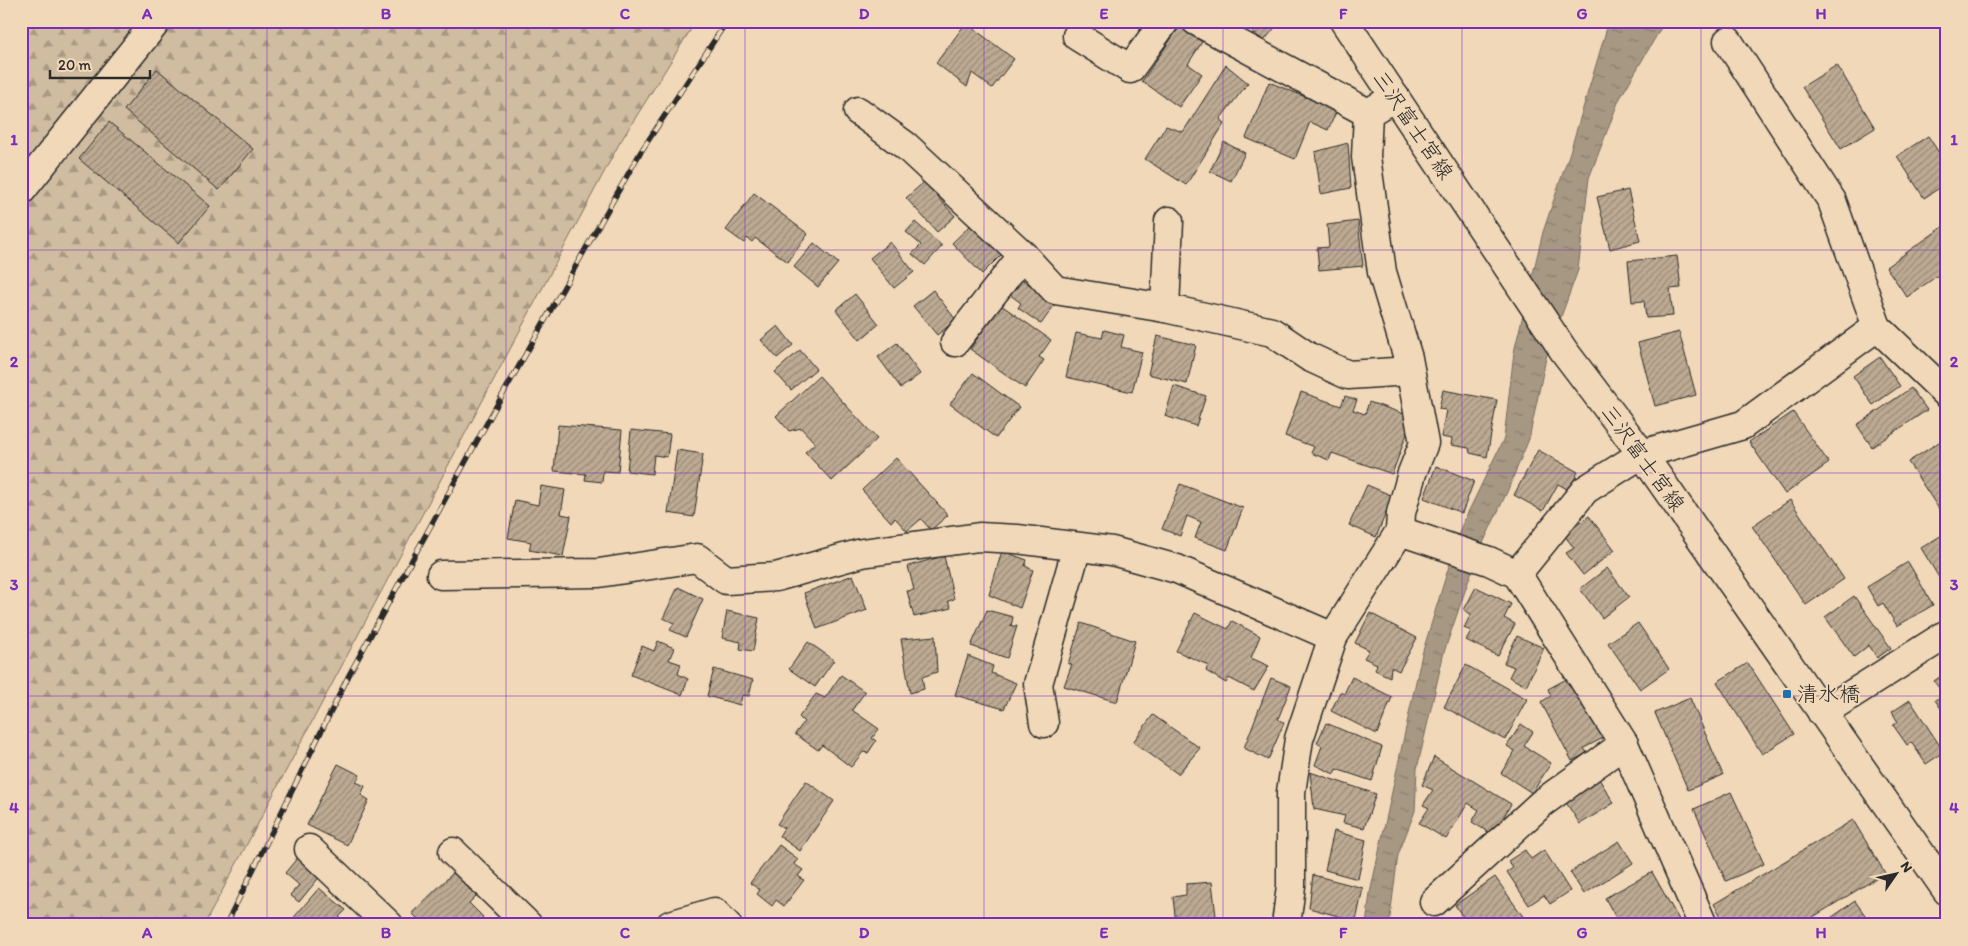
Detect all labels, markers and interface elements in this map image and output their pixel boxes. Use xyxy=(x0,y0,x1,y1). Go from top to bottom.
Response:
text: A xyxy=(141,4,153,23)
text: B xyxy=(381,4,392,23)
text: C xyxy=(620,4,631,23)
text: D xyxy=(859,4,870,23)
text: E xyxy=(1100,4,1109,23)
text: F xyxy=(1339,4,1348,23)
text: G xyxy=(1576,4,1588,23)
text: H xyxy=(1815,4,1827,23)
scale bar xyxy=(50,48,150,80)
text: 20 m xyxy=(58,56,92,74)
street label: 三沢富士宮線 xyxy=(1368,66,1459,184)
text: 1 xyxy=(10,130,18,149)
text: 1 xyxy=(1950,130,1958,149)
text: 2 xyxy=(10,352,19,371)
text: 2 xyxy=(1950,352,1959,371)
street label: 三沢富士宮線 xyxy=(1596,399,1691,516)
text: 3 xyxy=(10,575,19,594)
text: 3 xyxy=(1950,575,1959,594)
place label: 清水橋 xyxy=(1797,681,1860,706)
marker: 清水橋 xyxy=(1781,688,1793,700)
text: 4 xyxy=(9,798,19,817)
text: 4 xyxy=(1949,798,1959,817)
north arrow xyxy=(1870,848,1920,898)
text: N xyxy=(1897,858,1916,876)
text: A xyxy=(141,923,153,942)
text: B xyxy=(381,923,392,942)
text: C xyxy=(620,923,631,942)
text: D xyxy=(859,923,870,942)
text: E xyxy=(1100,923,1109,942)
text: F xyxy=(1339,923,1348,942)
text: G xyxy=(1576,923,1588,942)
text: H xyxy=(1815,923,1827,942)

